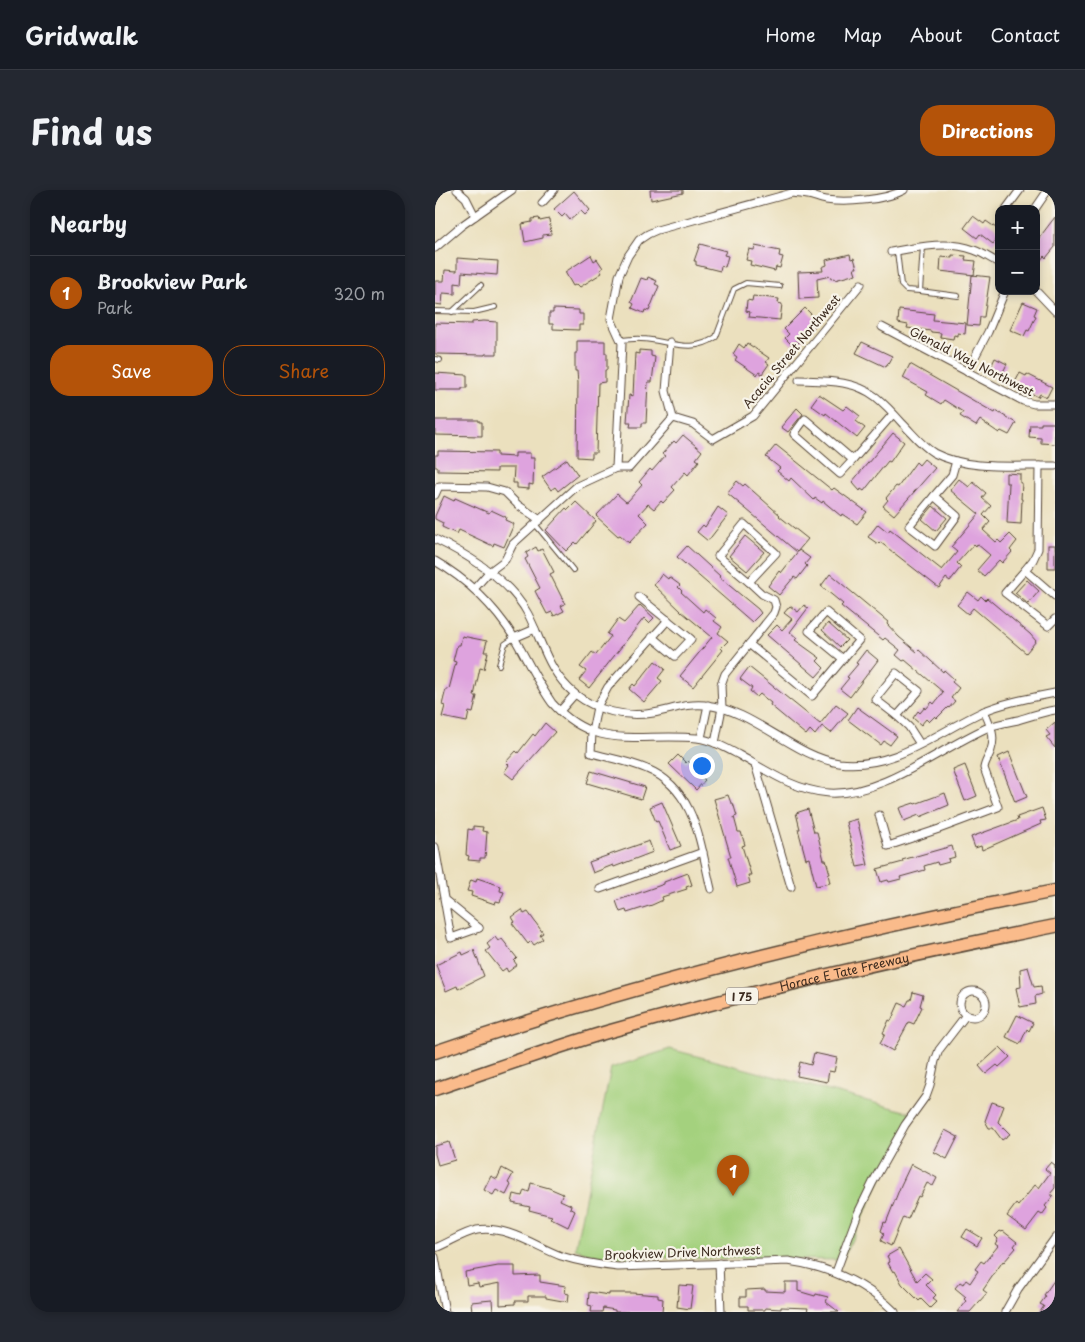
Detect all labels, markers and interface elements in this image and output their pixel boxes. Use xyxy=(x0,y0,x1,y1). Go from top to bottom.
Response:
text: Gridwalk xyxy=(25,17,138,53)
text: Home xyxy=(765,21,815,48)
text: Map xyxy=(843,21,882,48)
text: About xyxy=(910,21,962,48)
text: Contact xyxy=(990,21,1060,48)
text: Find us xyxy=(30,104,152,157)
button: Directions xyxy=(920,105,1055,156)
map controls xyxy=(995,205,1040,295)
button: + xyxy=(995,205,1040,250)
text: Nearby xyxy=(50,207,127,239)
button: − xyxy=(995,250,1040,295)
text: Brookview Park xyxy=(97,267,247,295)
text: 1 xyxy=(62,281,70,305)
text: 320 m xyxy=(334,281,385,305)
street label: Acacia Street Northwest xyxy=(738,290,844,412)
text: Park xyxy=(97,295,133,319)
street label: Glenald Way Northwest xyxy=(907,322,1038,400)
button: Save xyxy=(50,345,213,396)
button: Share xyxy=(223,345,385,396)
your location xyxy=(689,753,715,779)
street label: Horace E Tate Freeway xyxy=(778,948,910,995)
road number: I 75 xyxy=(726,988,758,1004)
pin: 1 xyxy=(717,1155,749,1196)
street label: Brookview Drive Northwest xyxy=(603,1240,761,1264)

